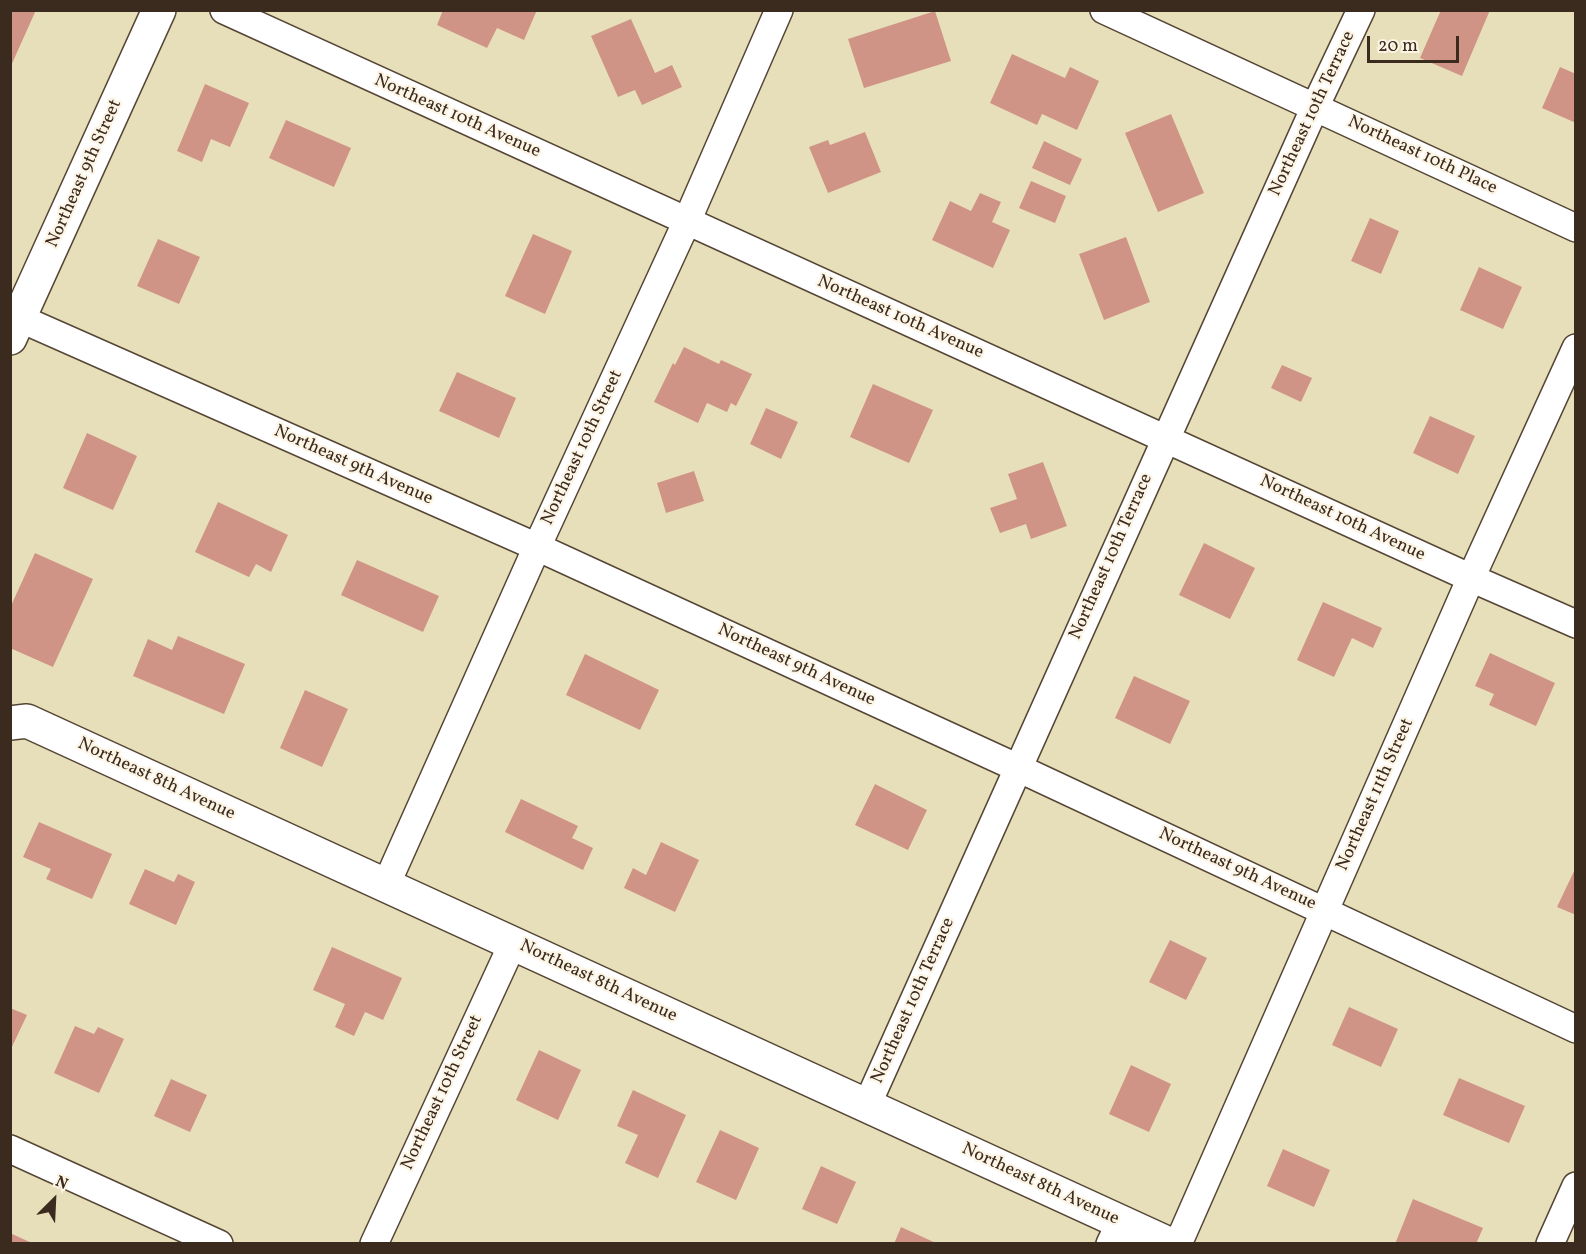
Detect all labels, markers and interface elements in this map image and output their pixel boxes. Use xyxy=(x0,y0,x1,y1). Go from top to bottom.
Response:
scale bar xyxy=(1370,24,1462,62)
street label: Northeast 10th Terrace xyxy=(1265,28,1361,200)
text: 20 m xyxy=(1378,34,1418,59)
street label: Northeast 10th Avenue xyxy=(370,71,544,163)
street label: Northeast 9th Street xyxy=(43,97,127,251)
street label: Northeast 10th Place xyxy=(1344,112,1500,200)
street label: Northeast 10th Avenue xyxy=(813,272,987,364)
street label: Northeast 10th Street xyxy=(538,367,628,529)
street label: Northeast 9th Avenue xyxy=(270,421,436,511)
street label: Northeast 10th Terrace xyxy=(1066,471,1158,643)
street label: Northeast 10th Avenue xyxy=(1256,471,1428,567)
street label: Northeast 9th Avenue xyxy=(714,620,878,712)
street label: Northeast 11th Street xyxy=(1333,716,1419,874)
street label: Northeast 8th Avenue xyxy=(74,734,238,826)
street label: Northeast 9th Avenue xyxy=(1155,824,1319,916)
street label: Northeast 10th Terrace xyxy=(868,915,960,1087)
street label: Northeast 8th Avenue xyxy=(516,936,680,1028)
street label: Northeast 10th Street xyxy=(398,1012,488,1174)
street label: Northeast 8th Avenue xyxy=(958,1139,1122,1231)
north arrow xyxy=(24,1170,84,1230)
text: N xyxy=(52,1171,71,1196)

